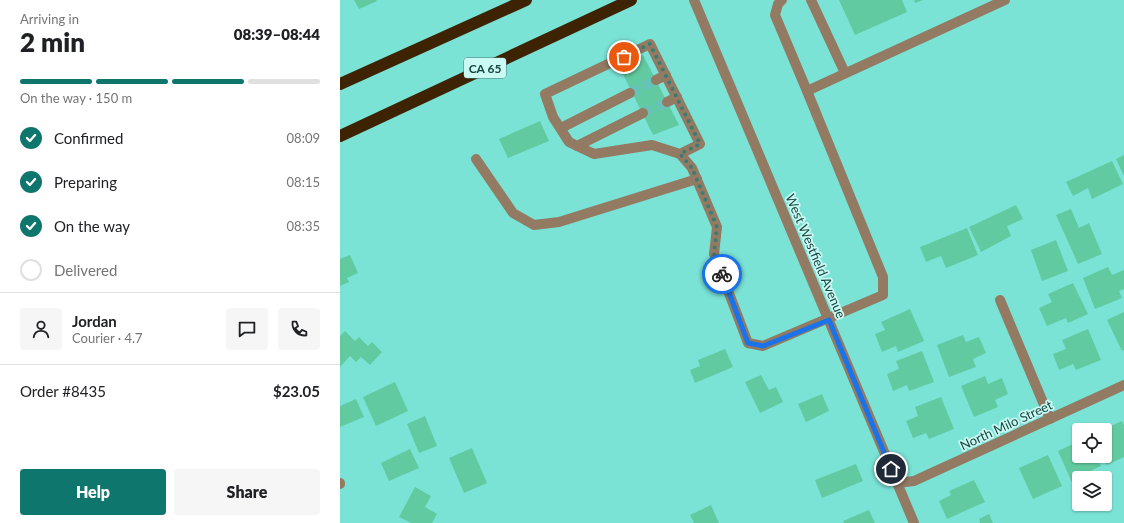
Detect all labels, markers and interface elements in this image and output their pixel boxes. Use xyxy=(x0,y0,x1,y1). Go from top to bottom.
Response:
text: Arriving in xyxy=(20,11,79,27)
text: 08:39–08:44 xyxy=(234,25,320,43)
text: 2 min xyxy=(20,26,85,58)
pin xyxy=(607,40,641,74)
icon: bag xyxy=(613,46,635,68)
road number: CA 65 xyxy=(464,58,506,78)
text: On the way · 150 m xyxy=(20,90,132,106)
icon: check xyxy=(20,127,42,149)
text: Confirmed xyxy=(54,129,123,147)
text: 08:09 xyxy=(287,130,320,146)
icon: check xyxy=(20,171,42,193)
text: Preparing xyxy=(54,173,117,191)
text: 08:15 xyxy=(287,174,320,190)
street label: West Westfield Avenue xyxy=(783,191,849,321)
icon: check xyxy=(20,215,42,237)
text: On the way xyxy=(54,217,130,235)
text: 08:35 xyxy=(287,218,320,234)
courier xyxy=(702,254,742,294)
text: Delivered xyxy=(54,261,117,279)
icon: bike xyxy=(711,263,733,285)
button: person xyxy=(20,308,62,350)
button: chat xyxy=(226,308,268,350)
button: phone xyxy=(278,308,320,350)
text: Jordan xyxy=(72,312,117,330)
text: Courier · 4.7 xyxy=(72,330,143,346)
text: Order #8435 xyxy=(20,382,106,400)
text: $23.05 xyxy=(273,382,320,400)
street label: North Milo Street xyxy=(957,396,1055,453)
map controls xyxy=(1072,423,1112,511)
button: locate xyxy=(1072,423,1112,463)
pin xyxy=(874,452,908,486)
icon: home xyxy=(880,458,902,480)
button: Help xyxy=(20,469,166,515)
button: Share xyxy=(174,469,320,515)
button: layers xyxy=(1072,471,1112,511)

